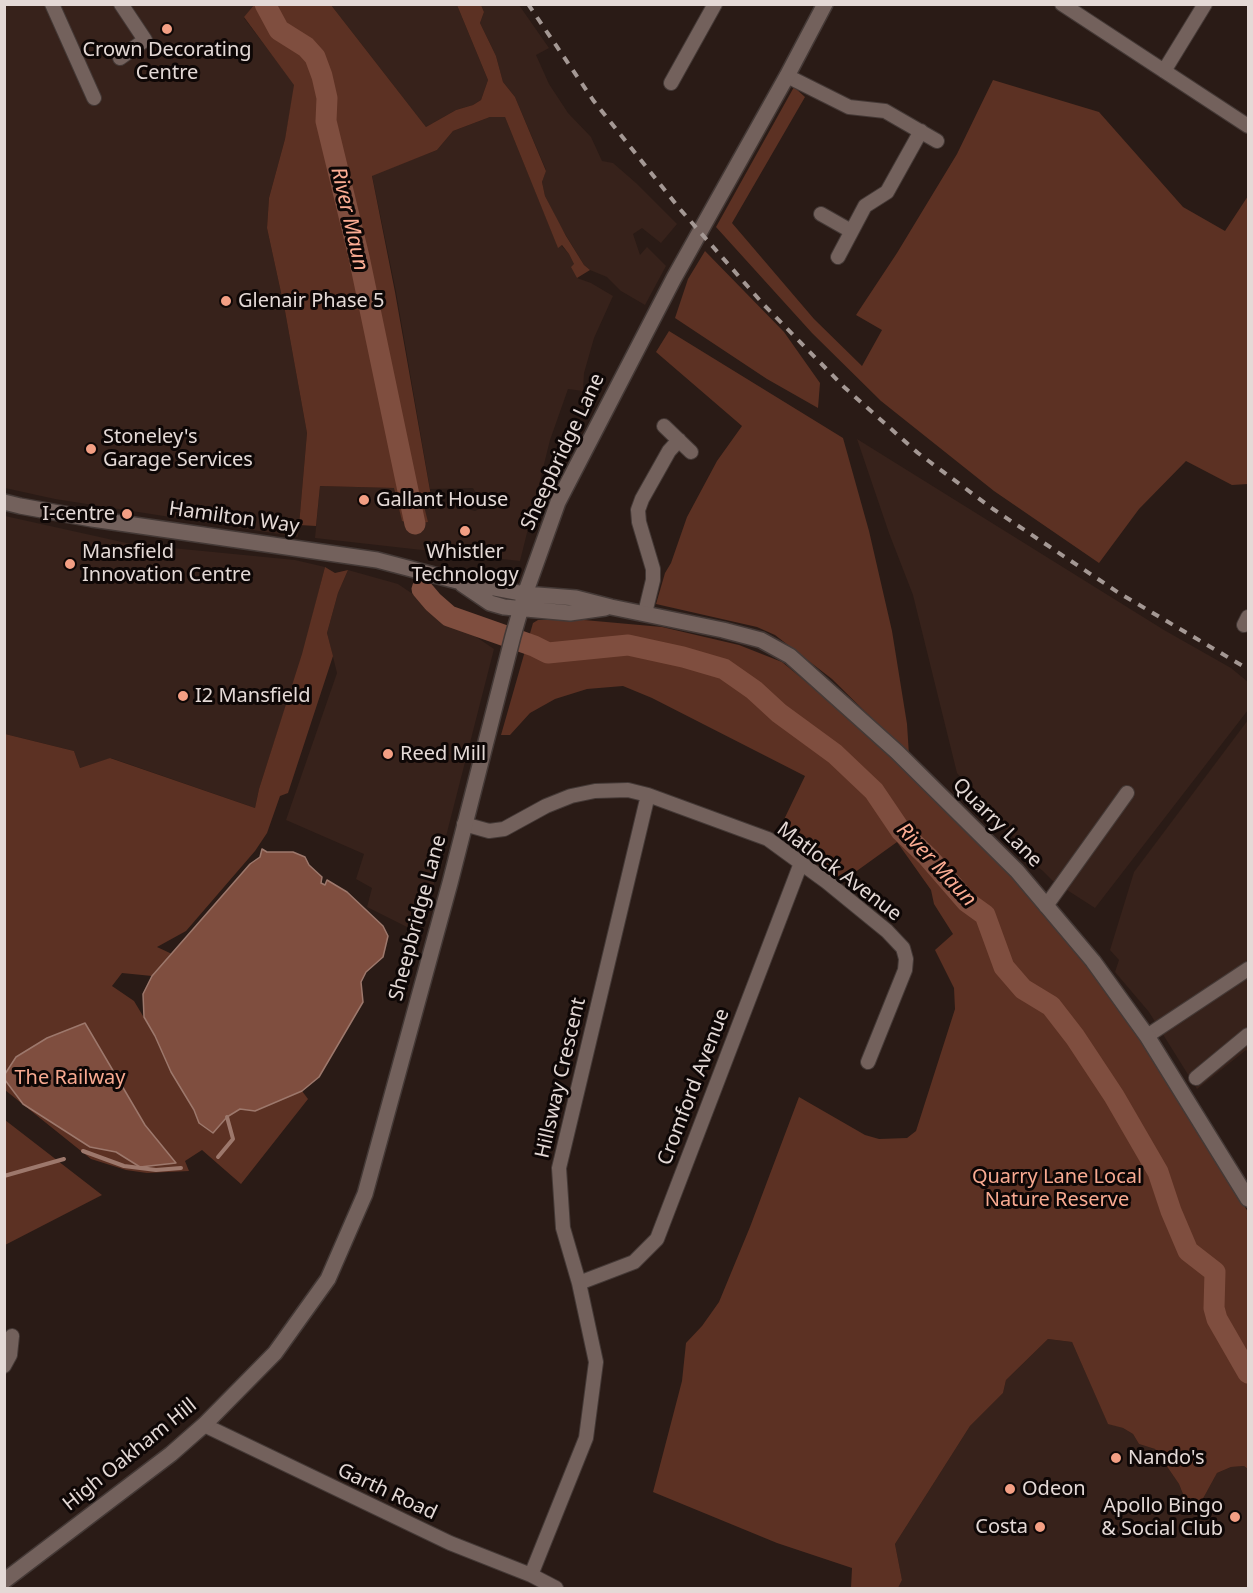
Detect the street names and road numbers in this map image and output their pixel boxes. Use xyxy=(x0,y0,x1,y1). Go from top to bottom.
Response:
street label: Sheepbridge Lane xyxy=(516,370,610,534)
street label: Hamilton Way xyxy=(167,497,301,539)
street label: Quarry Lane xyxy=(947,773,1047,873)
street label: Matlock Avenue xyxy=(772,817,906,927)
street label: Sheepbridge Lane xyxy=(384,833,452,1003)
street label: Hillsway Crescent xyxy=(531,995,591,1161)
street label: Cromford Avenue xyxy=(653,1005,735,1169)
street label: High Oakham Hill xyxy=(58,1394,202,1516)
street label: Garth Road xyxy=(333,1459,441,1525)

